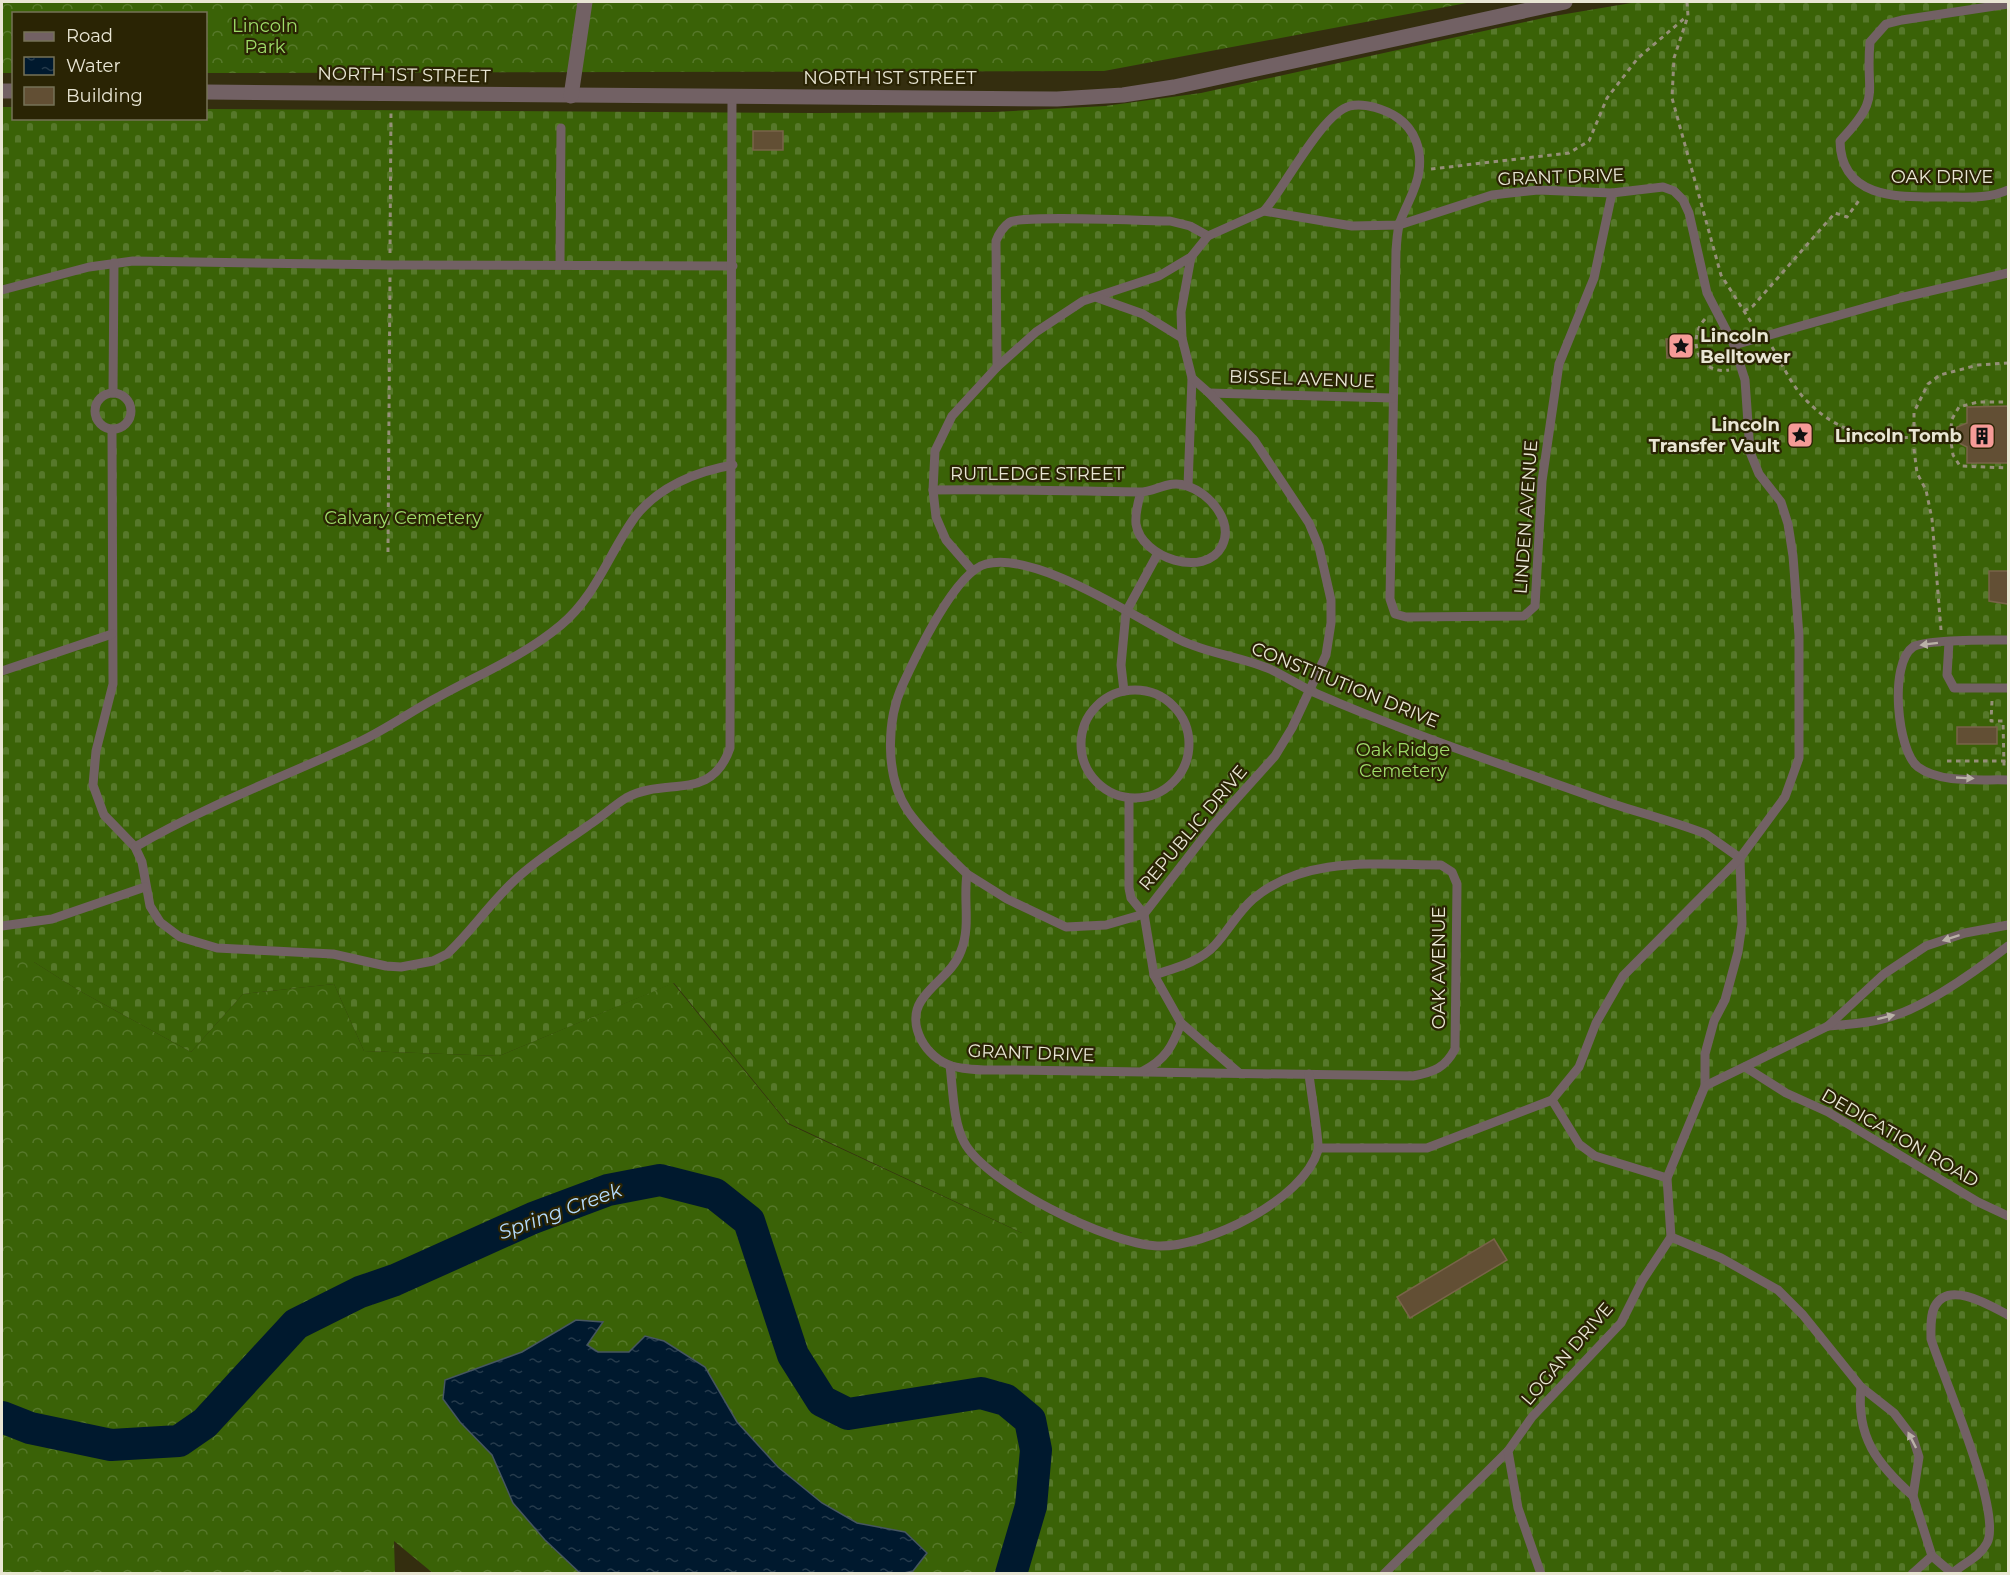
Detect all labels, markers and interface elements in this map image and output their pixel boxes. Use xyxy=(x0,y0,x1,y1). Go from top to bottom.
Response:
legend xyxy=(12,12,207,120)
park label: Lincoln Park xyxy=(232,15,298,58)
text: Road xyxy=(66,25,113,47)
text: Water xyxy=(66,55,121,77)
street label: NORTH 1ST STREET xyxy=(317,62,492,88)
street label: NORTH 1ST STREET xyxy=(803,67,977,89)
text: Building xyxy=(66,85,143,107)
street label: GRANT DRIVE xyxy=(1497,164,1625,190)
street label: OAK DRIVE xyxy=(1891,166,1993,188)
place label: Lincoln Belltower xyxy=(1700,325,1791,368)
place icon: Lincoln Belltower xyxy=(1666,331,1696,361)
street label: BISSEL AVENUE xyxy=(1229,365,1375,393)
place label: Lincoln Transfer Vault xyxy=(1649,414,1780,457)
place icon: Lincoln Transfer Vault xyxy=(1785,420,1815,450)
building icon: Lincoln Tomb xyxy=(1967,421,1997,451)
place label: Lincoln Tomb xyxy=(1835,425,1962,447)
street label: LINDEN AVENUE xyxy=(1510,439,1542,595)
street label: RUTLEDGE STREET xyxy=(950,463,1125,485)
park label: Calvary Cemetery xyxy=(324,507,482,529)
street label: CONSTITUTION DRIVE xyxy=(1248,637,1442,733)
one-way arrow xyxy=(1920,639,1939,648)
park label: Oak Ridge Cemetery xyxy=(1356,739,1450,782)
street label: REPUBLIC DRIVE xyxy=(1134,761,1252,895)
one-way arrow xyxy=(1956,774,1975,783)
street label: OAK AVENUE xyxy=(1428,907,1450,1029)
one-way arrow xyxy=(1942,934,1960,943)
one-way arrow xyxy=(1877,1012,1895,1022)
street label: GRANT DRIVE xyxy=(967,1040,1095,1066)
street label: DEDICATION ROAD xyxy=(1817,1084,1983,1192)
water label: Spring Creek xyxy=(495,1177,626,1244)
street label: LOGAN DRIVE xyxy=(1516,1298,1618,1410)
one-way arrow xyxy=(1907,1431,1917,1449)

